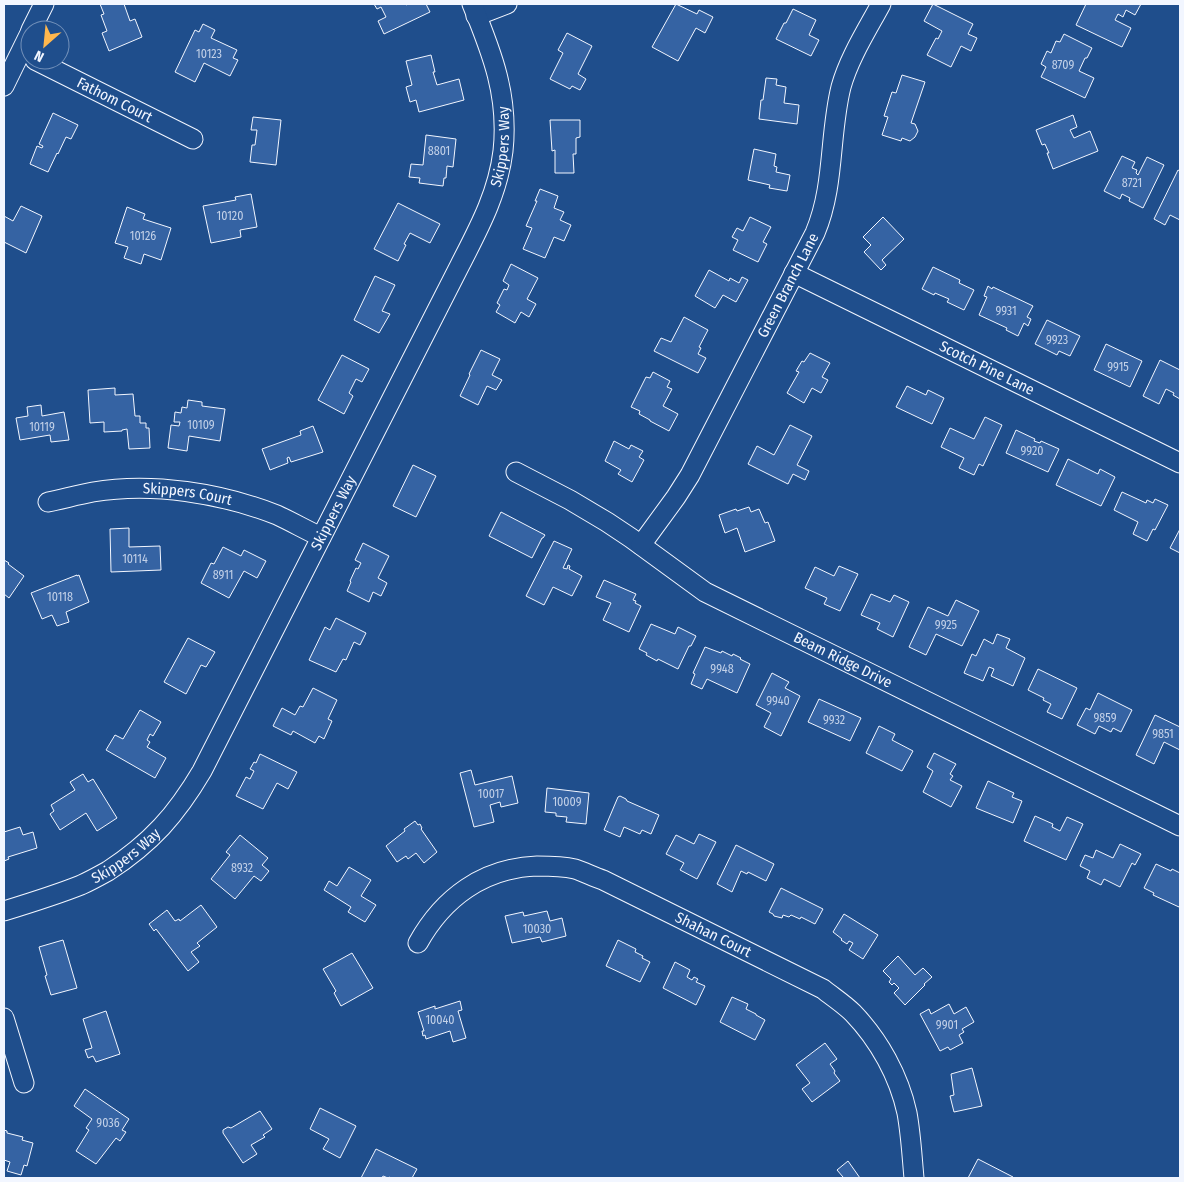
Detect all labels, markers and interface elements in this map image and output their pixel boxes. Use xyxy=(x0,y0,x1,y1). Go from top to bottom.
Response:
north arrow xyxy=(20,20,70,70)
text: N xyxy=(32,47,47,66)
house number: 10123 xyxy=(196,47,222,61)
house number: 8709 xyxy=(1052,58,1074,72)
street label: Fathom Court xyxy=(74,73,155,126)
street label: Skippers Way xyxy=(487,105,513,189)
house number: 8801 xyxy=(428,144,450,158)
house number: 8721 xyxy=(1122,176,1142,190)
house number: 10120 xyxy=(217,209,243,223)
house number: 10126 xyxy=(130,229,156,243)
street label: Green Branch Lane xyxy=(754,230,822,341)
house number: 9931 xyxy=(995,304,1017,318)
house number: 9923 xyxy=(1046,333,1068,347)
street label: Scotch Pine Lane xyxy=(936,337,1037,399)
house number: 9915 xyxy=(1107,360,1129,374)
house number: 10109 xyxy=(187,418,215,432)
house number: 10119 xyxy=(29,420,55,434)
house number: 9920 xyxy=(1020,444,1044,458)
street label: Skippers Way xyxy=(307,473,360,553)
street label: Skippers Court xyxy=(143,479,234,509)
house number: 10114 xyxy=(122,552,148,566)
house number: 8911 xyxy=(213,568,233,582)
house number: 10118 xyxy=(47,590,73,604)
house number: 9925 xyxy=(935,618,958,632)
street label: Beam Ridge Drive xyxy=(791,628,895,692)
house number: 9948 xyxy=(710,662,734,676)
house number: 9940 xyxy=(766,694,790,708)
house number: 9859 xyxy=(1094,711,1117,725)
house number: 9932 xyxy=(823,713,845,727)
house number: 9851 xyxy=(1152,727,1174,741)
house number: 10017 xyxy=(478,787,504,801)
house number: 10009 xyxy=(552,795,582,809)
street label: Skippers Way xyxy=(89,824,164,887)
house number: 8932 xyxy=(231,861,253,875)
street label: Shahan Court xyxy=(672,908,754,961)
house number: 10030 xyxy=(523,922,551,936)
house number: 10040 xyxy=(425,1013,455,1027)
house number: 9901 xyxy=(936,1018,958,1032)
house number: 9036 xyxy=(96,1116,120,1130)

